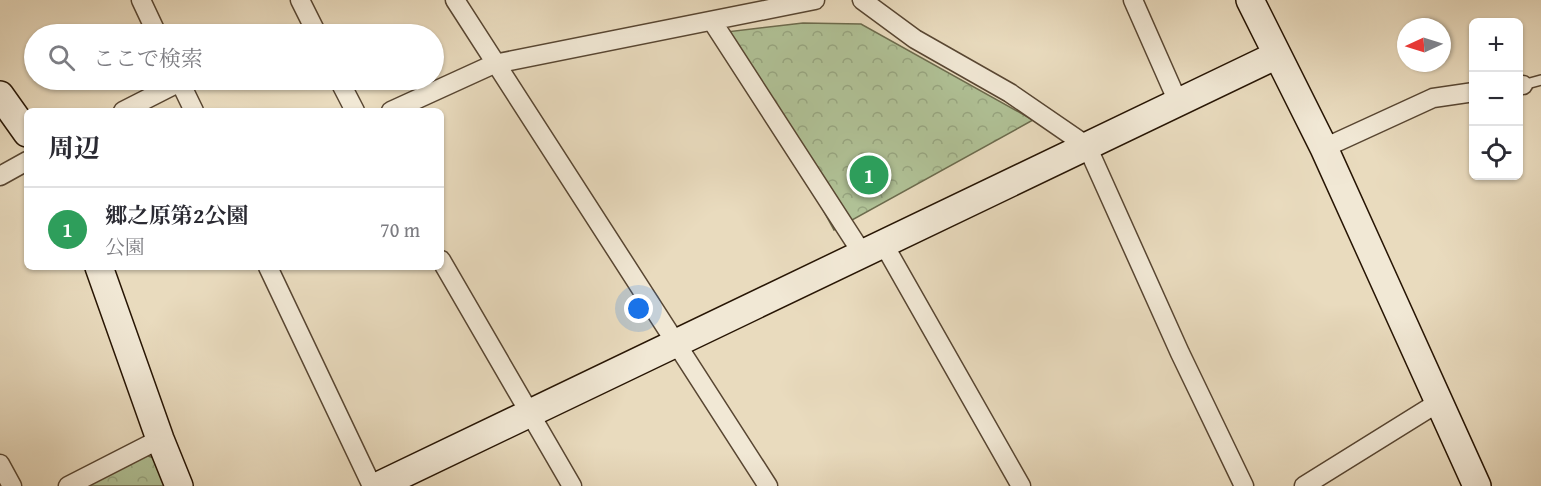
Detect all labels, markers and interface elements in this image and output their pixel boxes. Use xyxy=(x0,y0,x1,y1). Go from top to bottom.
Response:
north arrow xyxy=(1397,18,1451,72)
map controls xyxy=(1469,18,1523,180)
button: + xyxy=(1469,18,1523,72)
search box xyxy=(24,24,444,90)
icon: search xyxy=(45,41,78,74)
text: ここで検索 xyxy=(93,42,203,74)
button: − xyxy=(1469,72,1523,126)
button: locate xyxy=(1469,126,1523,180)
text: 周辺 xyxy=(48,128,100,167)
pin: 1 xyxy=(850,152,888,198)
text: 郷之原第2公園 xyxy=(105,199,248,231)
text: 1 xyxy=(62,215,73,244)
text: 70 m xyxy=(380,215,420,244)
text: 公園 xyxy=(105,232,145,261)
your location xyxy=(624,294,653,323)

